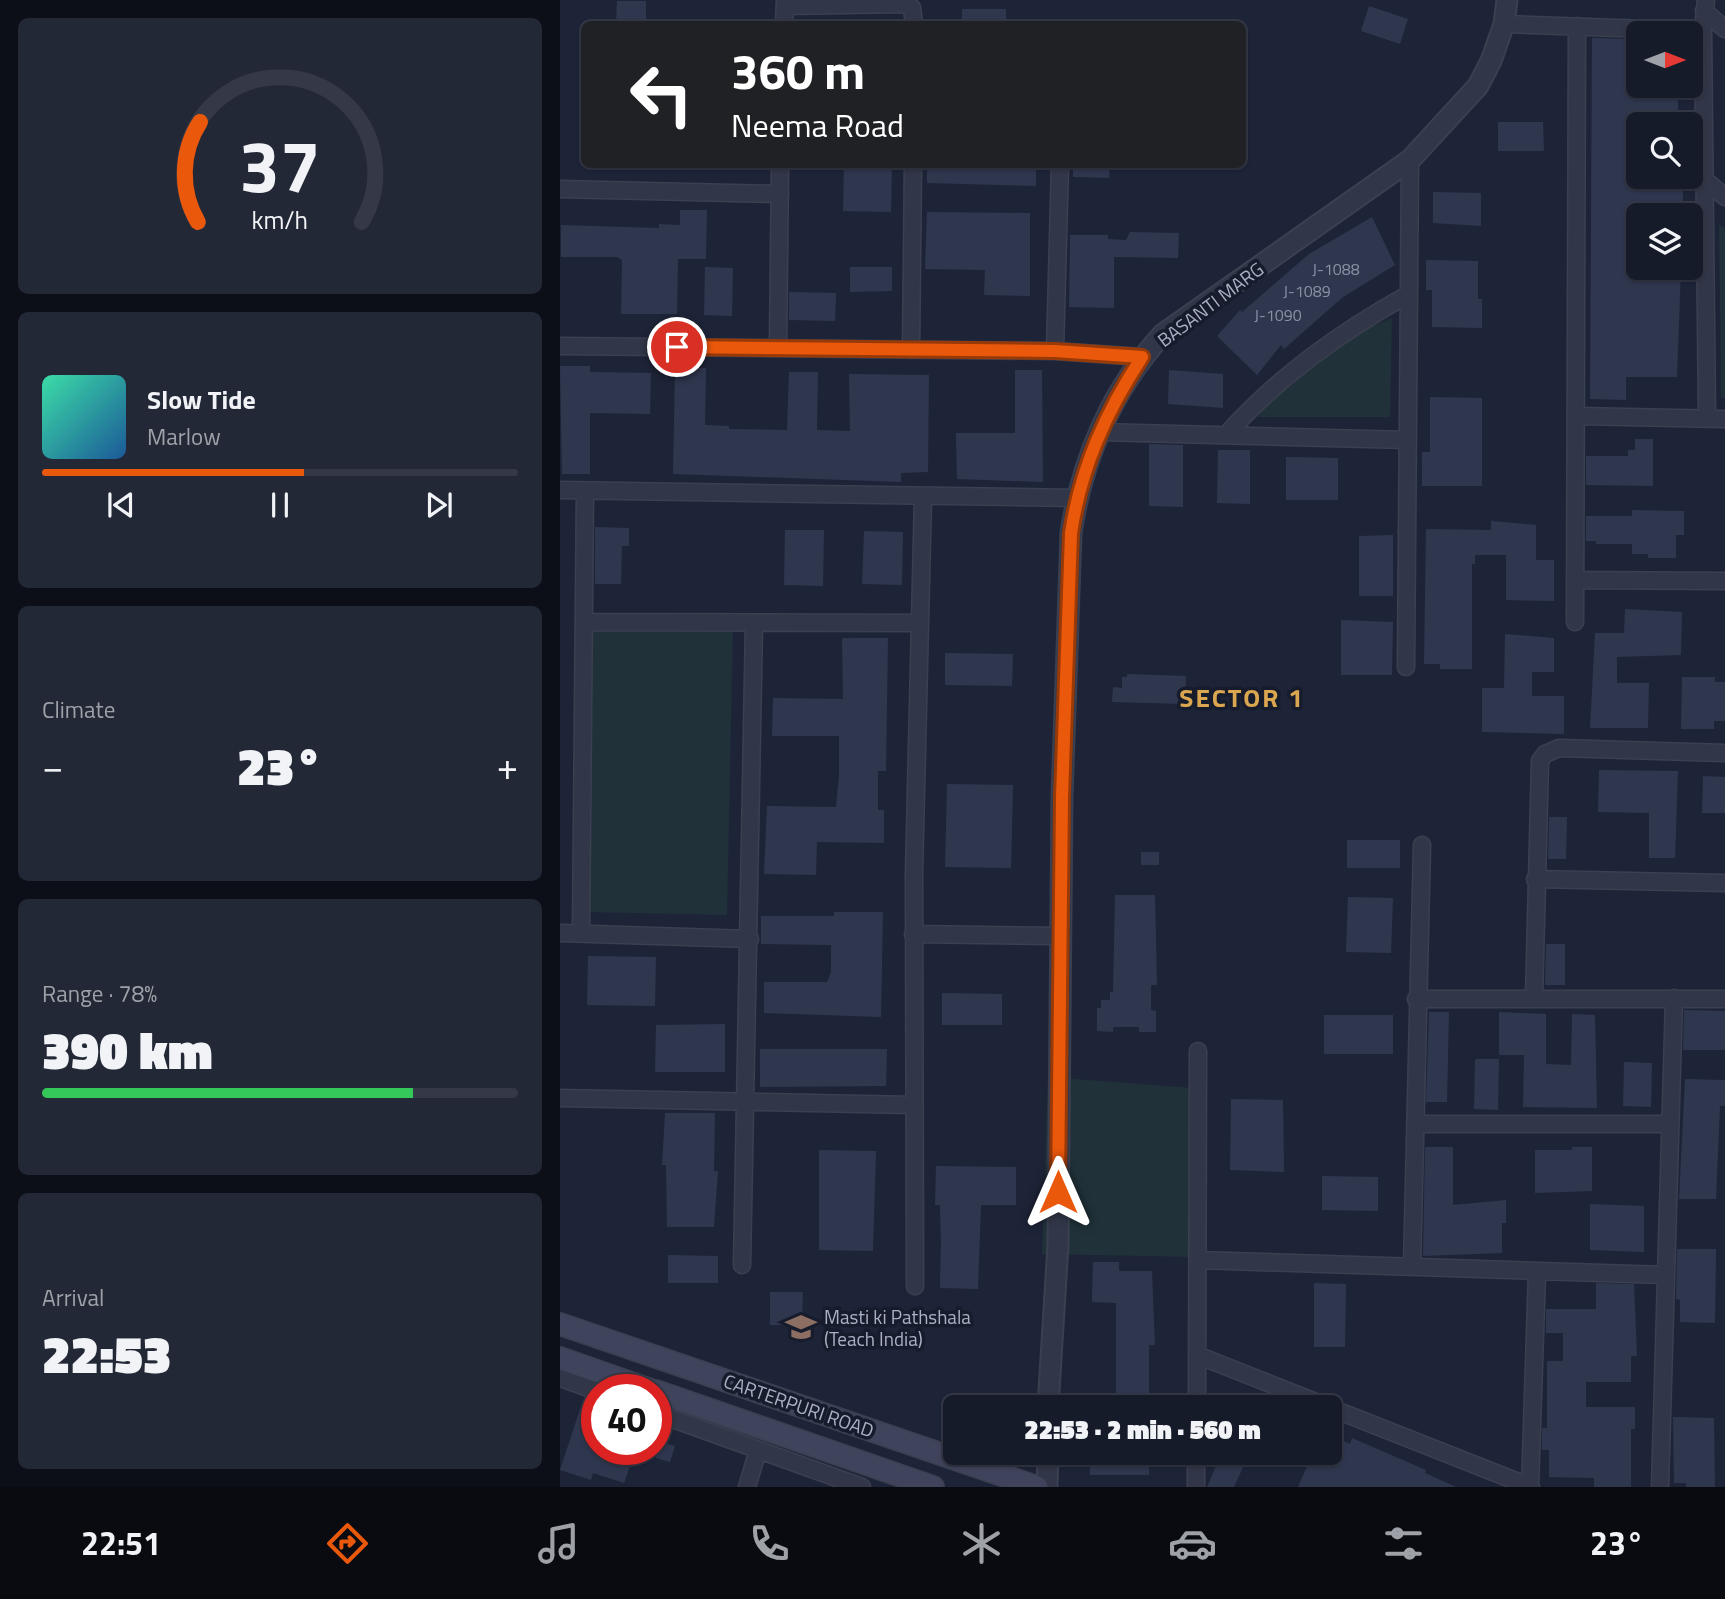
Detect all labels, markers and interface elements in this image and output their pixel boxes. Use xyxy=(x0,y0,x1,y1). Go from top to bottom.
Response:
north arrow xyxy=(1626,21,1703,98)
map controls xyxy=(1626,21,1703,280)
text: 360 m xyxy=(731,33,865,108)
icon: left xyxy=(616,49,707,140)
text: Neema Road xyxy=(731,101,904,149)
text: 37 xyxy=(239,110,321,220)
button: search xyxy=(1626,112,1703,189)
text: km/h xyxy=(252,201,308,239)
button: layers xyxy=(1626,203,1703,280)
street label: BASANTI MARG xyxy=(1151,254,1269,354)
house number: J-1088 xyxy=(1312,257,1360,281)
house number: J-1089 xyxy=(1283,279,1331,303)
house number: J-1090 xyxy=(1254,303,1302,327)
pin xyxy=(647,317,707,377)
icon: arrive xyxy=(658,328,696,366)
text: Slow Tide xyxy=(147,380,256,419)
text: Marlow xyxy=(147,419,221,454)
icon: previous xyxy=(102,486,140,524)
icon: pause xyxy=(261,486,299,524)
icon: next xyxy=(420,486,458,524)
district label: SECTOR 1 xyxy=(1179,678,1305,717)
text: Climate xyxy=(42,692,115,727)
text: 23° xyxy=(237,726,323,805)
text: − xyxy=(42,737,63,795)
text: + xyxy=(497,737,518,795)
text: Range · 78% xyxy=(42,976,157,1011)
text: 390 km xyxy=(42,1010,213,1089)
position arrow xyxy=(1021,1155,1095,1229)
text: Arrival xyxy=(42,1280,104,1315)
place label: Masti ki Pathshala (Teach India) xyxy=(824,1302,971,1353)
school or university icon: Masti ki Pathshala (Teach India) xyxy=(784,1310,818,1344)
text: 22:53 xyxy=(42,1314,171,1393)
street label: CARTERPURI ROAD xyxy=(720,1366,878,1444)
speed limit sign: 40 xyxy=(581,1374,672,1465)
text: 22:53 · 2 min · 560 m xyxy=(1024,1410,1261,1449)
text: 22:51 xyxy=(81,1519,161,1567)
icon: directions xyxy=(323,1519,372,1568)
icon: music xyxy=(534,1519,583,1568)
icon: phone xyxy=(745,1519,794,1568)
icon: climate xyxy=(957,1519,1006,1568)
icon: car xyxy=(1168,1519,1217,1568)
icon: filters xyxy=(1379,1519,1428,1568)
text: 23° xyxy=(1590,1519,1644,1567)

